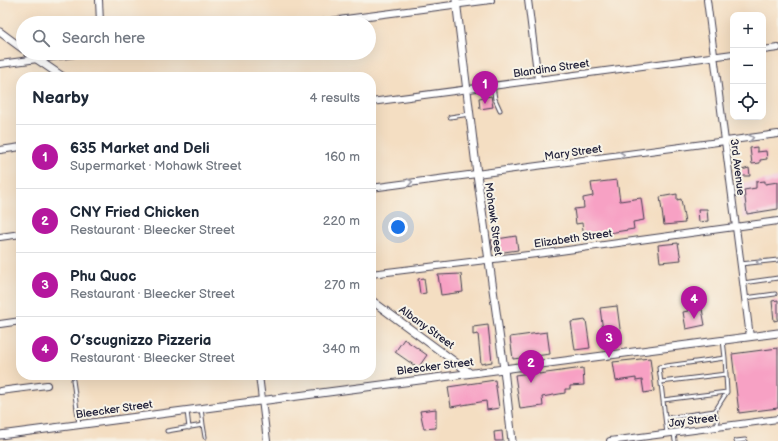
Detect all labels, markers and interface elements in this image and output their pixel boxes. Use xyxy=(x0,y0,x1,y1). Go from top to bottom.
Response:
map controls xyxy=(730,12,766,120)
button: + xyxy=(730,12,766,48)
search box xyxy=(16,16,376,60)
icon: search xyxy=(30,27,52,49)
text: Search here xyxy=(62,29,145,48)
button: − xyxy=(730,48,766,84)
street label: Blandina Street xyxy=(512,57,591,80)
pin: 1 xyxy=(472,71,498,104)
button: locate xyxy=(730,84,766,120)
text: Nearby xyxy=(32,88,89,108)
text: 4 results xyxy=(310,90,360,106)
one-way arrow xyxy=(748,134,754,143)
street label: 3rd Avenue xyxy=(728,138,747,196)
text: 635 Market and Deli xyxy=(70,139,210,158)
street label: Mary Street xyxy=(544,142,603,163)
text: 1 xyxy=(42,149,48,165)
text: 160 m xyxy=(325,149,360,165)
one-way arrow xyxy=(619,151,625,160)
text: Supermarket · Mohawk Street xyxy=(70,158,241,174)
one-way arrow xyxy=(406,178,413,187)
street label: Mohawk Street xyxy=(482,182,505,257)
text: CNY Fried Chicken xyxy=(70,203,199,222)
text: 2 xyxy=(41,213,49,229)
text: 220 m xyxy=(323,213,360,229)
your location xyxy=(388,217,408,237)
text: Restaurant · Bleecker Street xyxy=(70,222,235,238)
street label: Elizabeth Street xyxy=(533,226,614,250)
one-way arrow xyxy=(756,257,762,266)
text: Phu Quoc xyxy=(70,267,137,286)
text: 3 xyxy=(41,277,49,293)
text: 270 m xyxy=(324,277,360,293)
text: Restaurant · Bleecker Street xyxy=(70,286,235,302)
pin: 4 xyxy=(681,286,707,319)
street label: Albany Street xyxy=(397,303,457,352)
pin: 3 xyxy=(596,325,622,358)
text: O’scugnizzo Pizzeria xyxy=(70,331,211,350)
text: 4 xyxy=(41,341,49,357)
text: 340 m xyxy=(322,341,360,357)
text: Restaurant · Bleecker Street xyxy=(70,350,235,366)
pin: 2 xyxy=(518,350,544,383)
street label: Bleecker Street xyxy=(396,355,475,378)
street label: Bleecker Street xyxy=(75,398,154,421)
street label: Jay Street xyxy=(668,411,719,430)

